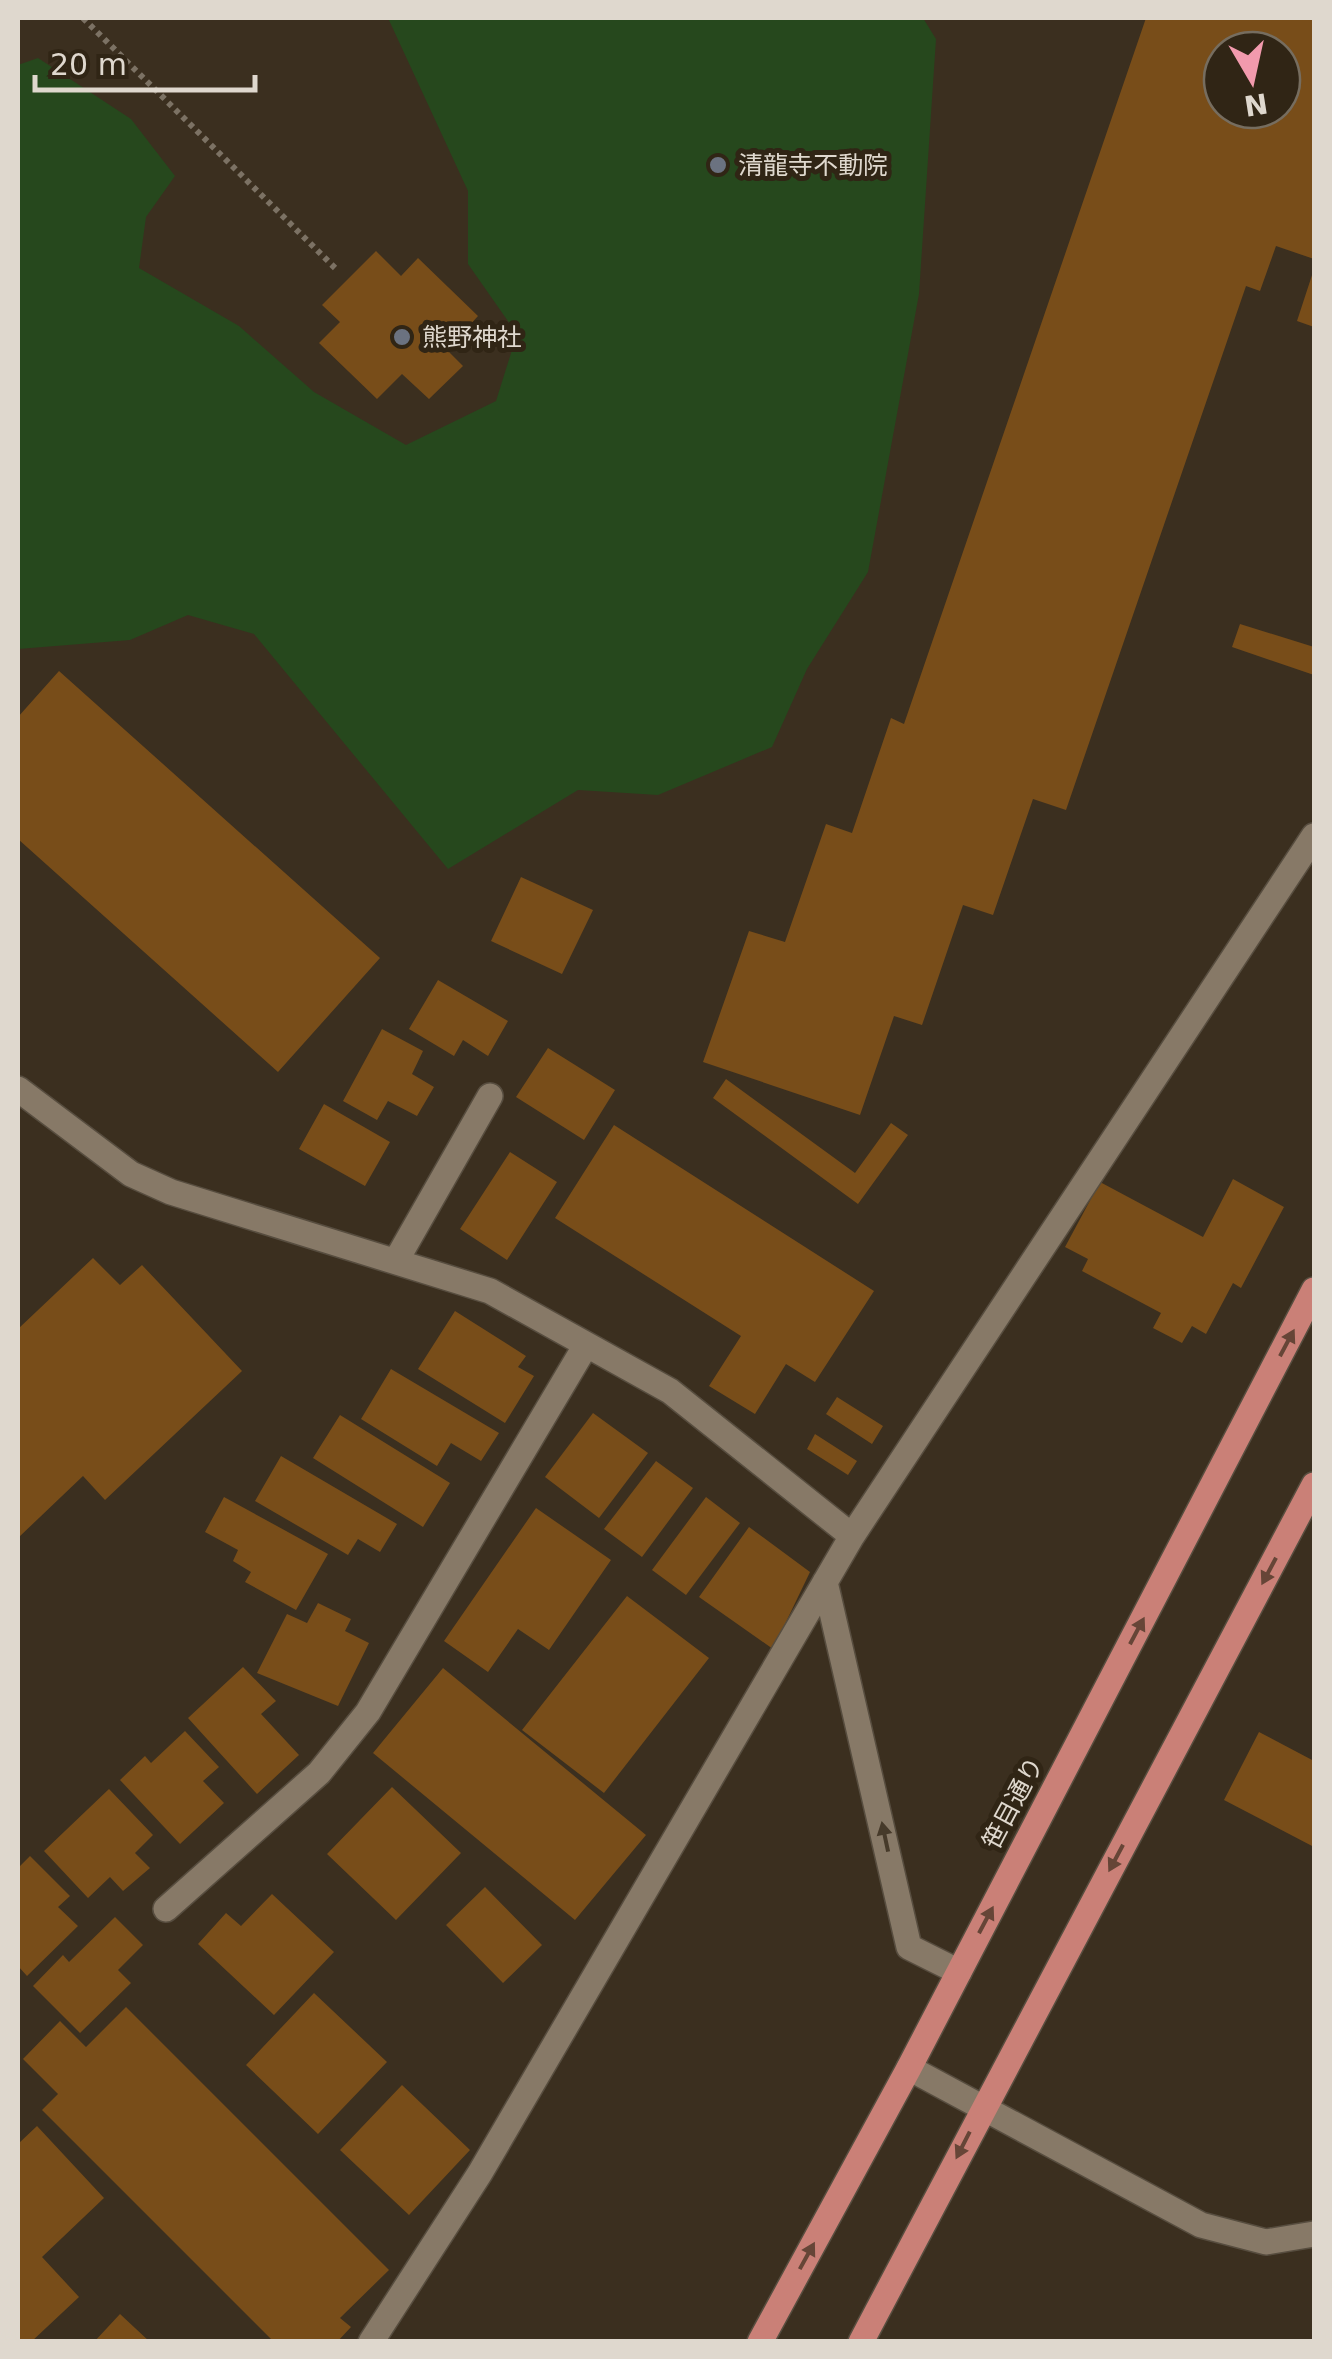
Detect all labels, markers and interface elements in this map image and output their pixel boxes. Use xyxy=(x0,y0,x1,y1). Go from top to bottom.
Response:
scale bar xyxy=(35,30,255,92)
north arrow xyxy=(1202,30,1302,130)
text: 20 m xyxy=(50,47,127,82)
text: N xyxy=(1242,86,1270,122)
place label: 清龍寺不動院 xyxy=(738,151,888,180)
marker: 清龍寺不動院 xyxy=(707,154,729,176)
place label: 熊野神社 xyxy=(422,323,522,352)
marker: 熊野神社 xyxy=(391,326,413,348)
one-way arrow xyxy=(1278,1328,1295,1357)
one-way arrow xyxy=(1261,1557,1278,1586)
one-way arrow xyxy=(1128,1617,1145,1646)
street label: 笹目通り xyxy=(977,1752,1049,1854)
one-way arrow xyxy=(877,1822,893,1853)
one-way arrow xyxy=(1108,1844,1125,1873)
one-way arrow xyxy=(978,1905,995,1934)
one-way arrow xyxy=(955,2130,972,2159)
one-way arrow xyxy=(797,2242,815,2270)

